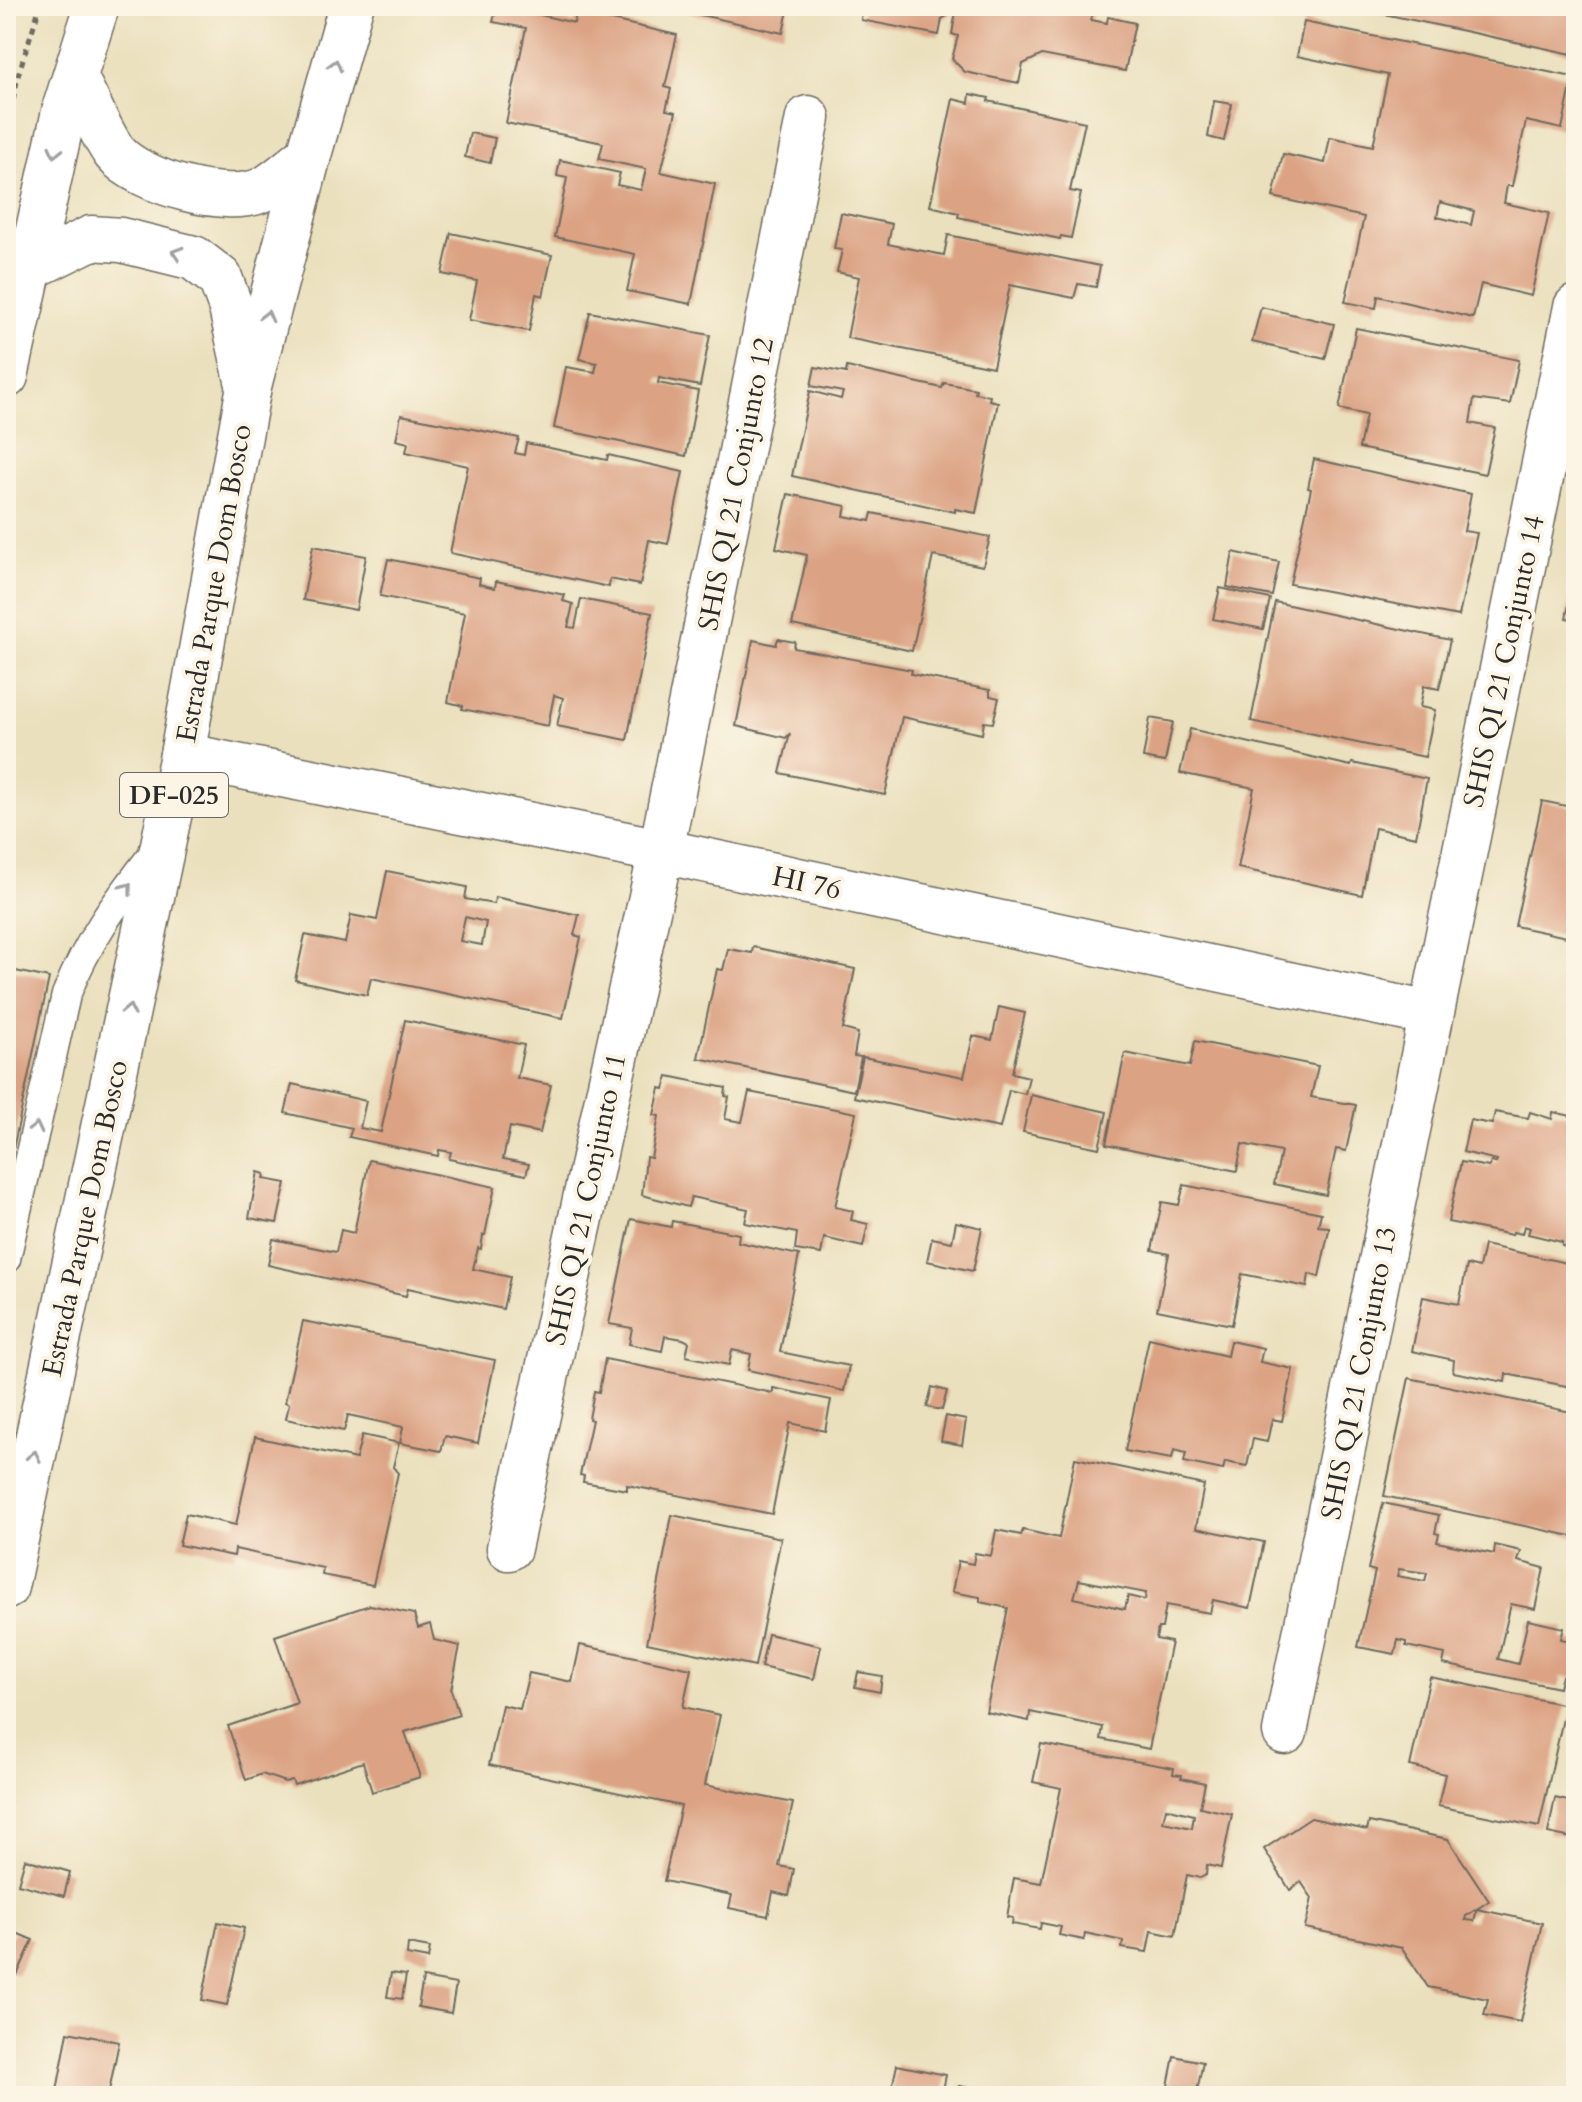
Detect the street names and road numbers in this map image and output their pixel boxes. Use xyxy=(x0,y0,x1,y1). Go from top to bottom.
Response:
street label: SHIS QI 21 Conjunto 12 xyxy=(689,334,783,634)
street label: Estrada Parque Dom Bosco xyxy=(167,421,261,745)
street label: SHIS QI 21 Conjunto 14 xyxy=(1454,512,1554,811)
road number: DF-025 xyxy=(120,773,228,817)
street label: HI 76 xyxy=(769,857,845,909)
street label: SHIS QI 21 Conjunto 11 xyxy=(536,1050,636,1349)
street label: Estrada Parque Dom Bosco xyxy=(33,1057,137,1380)
street label: SHIS QI 21 Conjunto 13 xyxy=(1312,1223,1406,1523)

